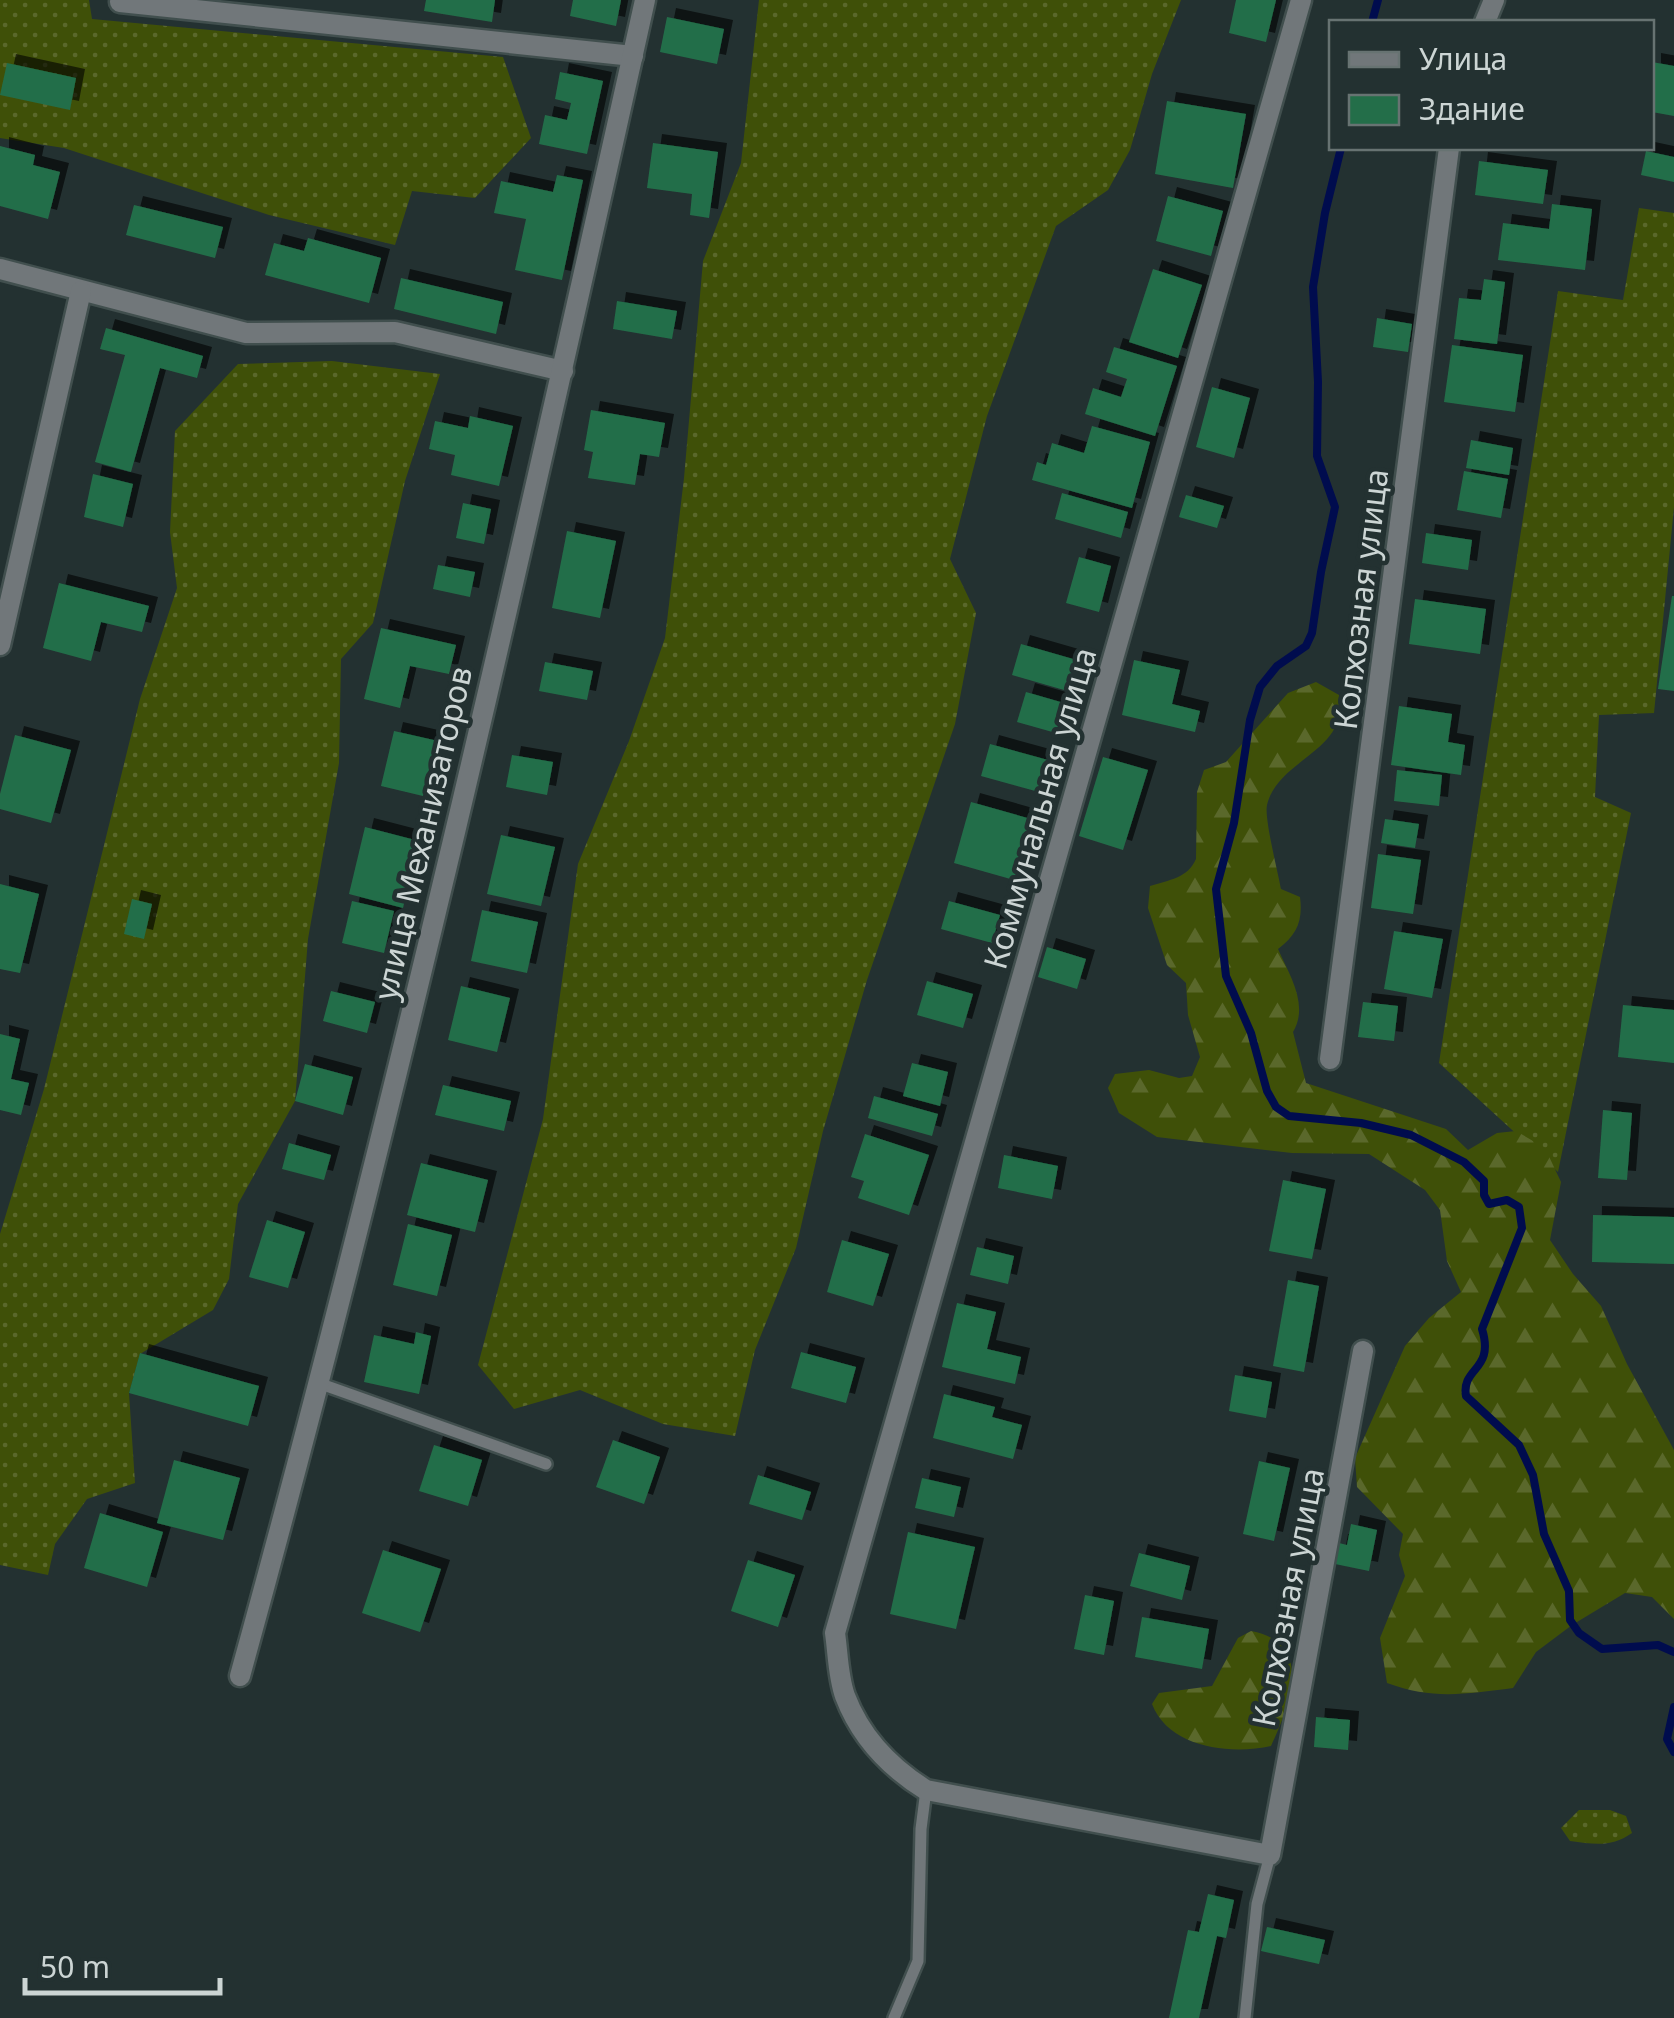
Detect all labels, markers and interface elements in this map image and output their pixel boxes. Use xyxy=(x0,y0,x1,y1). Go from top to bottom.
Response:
legend xyxy=(1329,20,1654,150)
text: Улица xyxy=(1419,38,1507,79)
text: Здание xyxy=(1419,88,1525,129)
street label: Колхозная улица xyxy=(1323,466,1397,732)
street label: Коммунальная улица xyxy=(973,642,1105,974)
street label: улица Механизаторов xyxy=(363,662,481,1004)
street label: Колхозная улица xyxy=(1241,1464,1333,1730)
scale bar xyxy=(25,1933,220,1995)
text: 50 m xyxy=(40,1946,110,1987)

